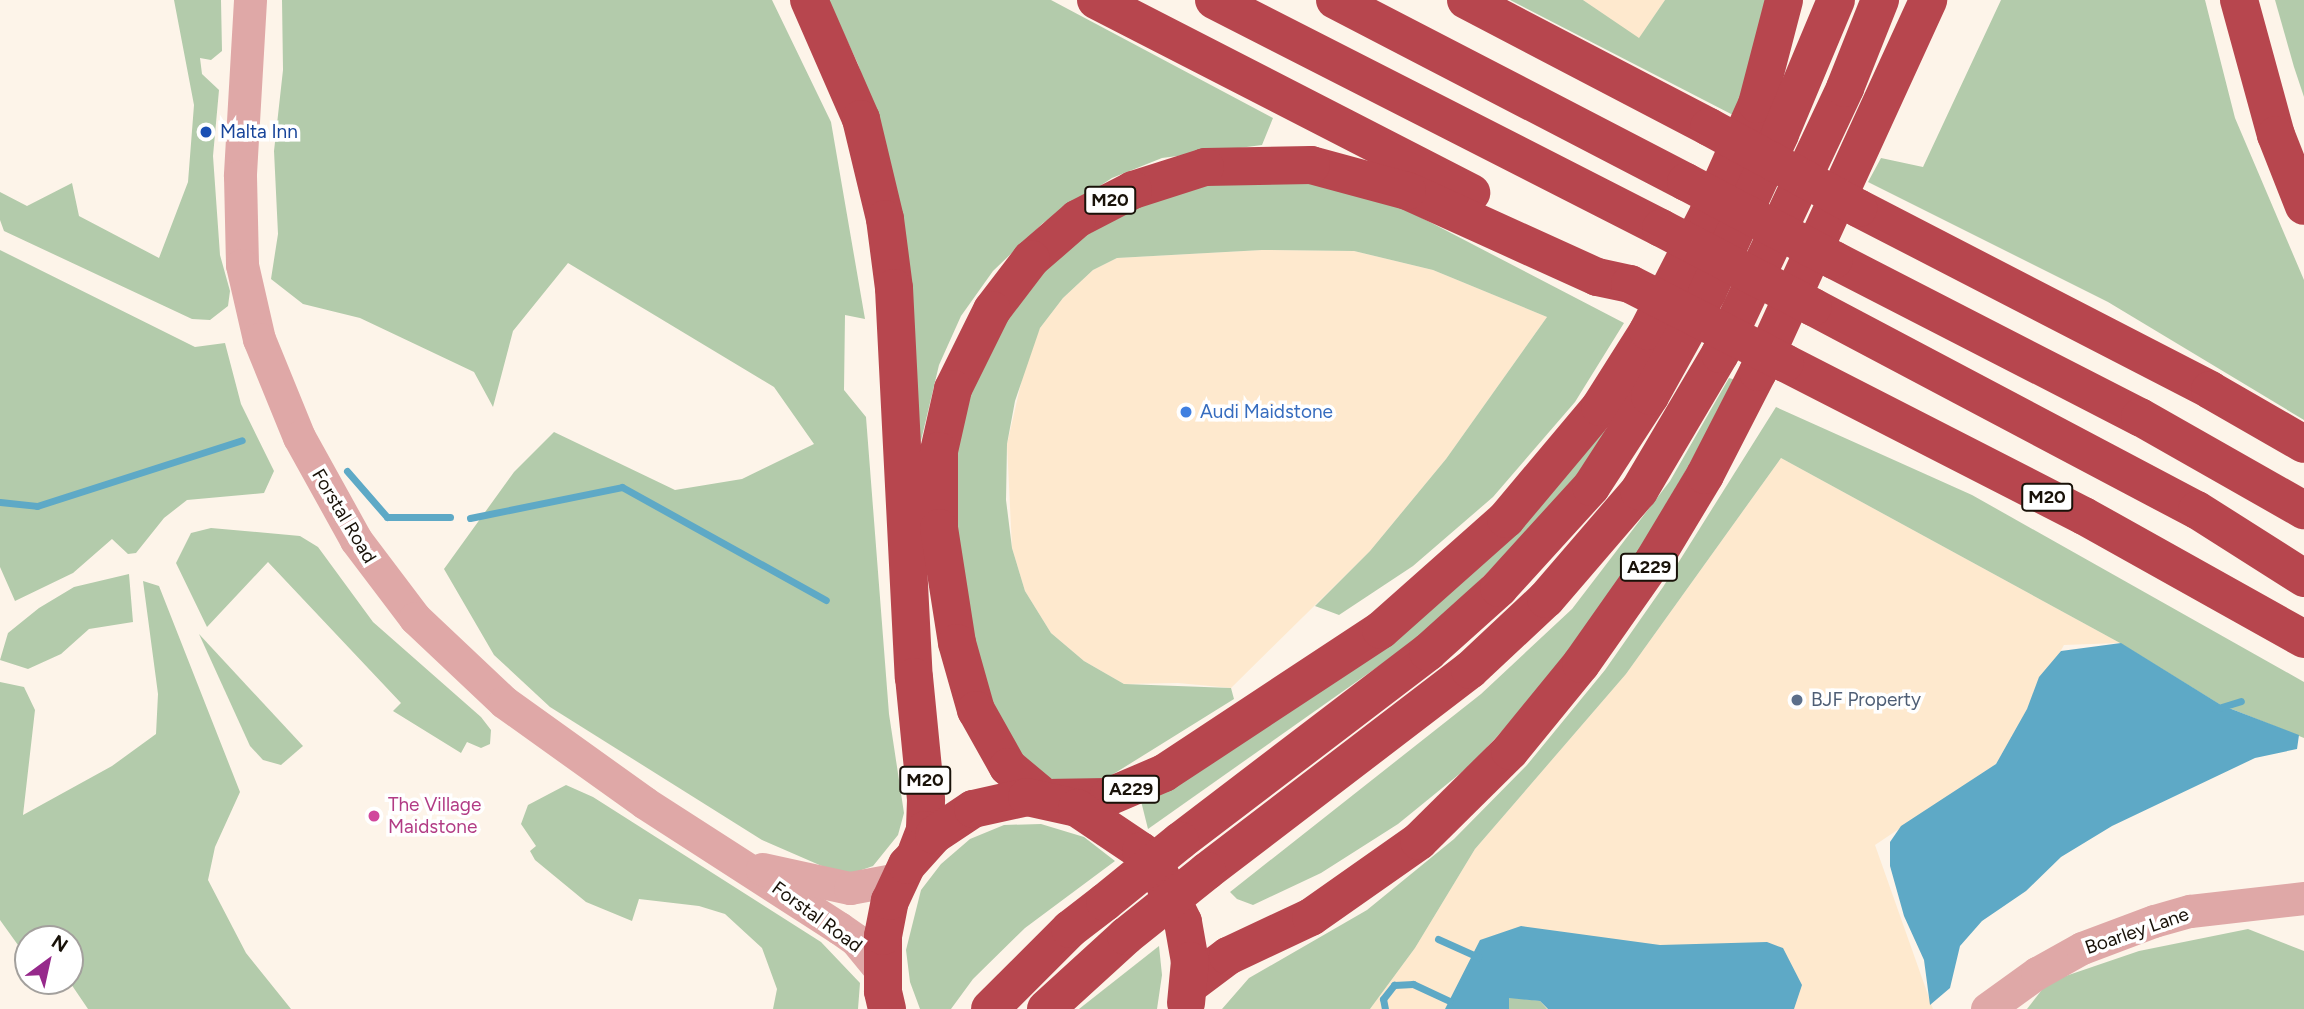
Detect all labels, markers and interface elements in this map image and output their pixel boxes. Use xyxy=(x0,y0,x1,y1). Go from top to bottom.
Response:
place label: Malta Inn xyxy=(220,121,298,143)
marker: Malta Inn xyxy=(198,124,214,140)
road number: M20 xyxy=(1084,186,1136,215)
place label: Audi Maidstone xyxy=(1200,401,1333,423)
marker: Audi Maidstone xyxy=(1178,404,1194,420)
street label: Forstal Road xyxy=(307,465,381,567)
road number: M20 xyxy=(2021,482,2073,512)
road number: A229 xyxy=(1619,552,1679,582)
place label: BJF Property xyxy=(1811,689,1921,711)
marker: BJF Property xyxy=(1789,692,1805,708)
road number: M20 xyxy=(899,766,951,794)
road number: A229 xyxy=(1101,774,1161,804)
place label: The Village Maidstone xyxy=(388,794,481,838)
marker: The Village Maidstone xyxy=(366,808,382,824)
street label: Forstal Road xyxy=(767,877,867,957)
street label: Boarley Lane xyxy=(2082,903,2192,959)
north arrow xyxy=(14,925,84,995)
text: N xyxy=(47,930,72,957)

